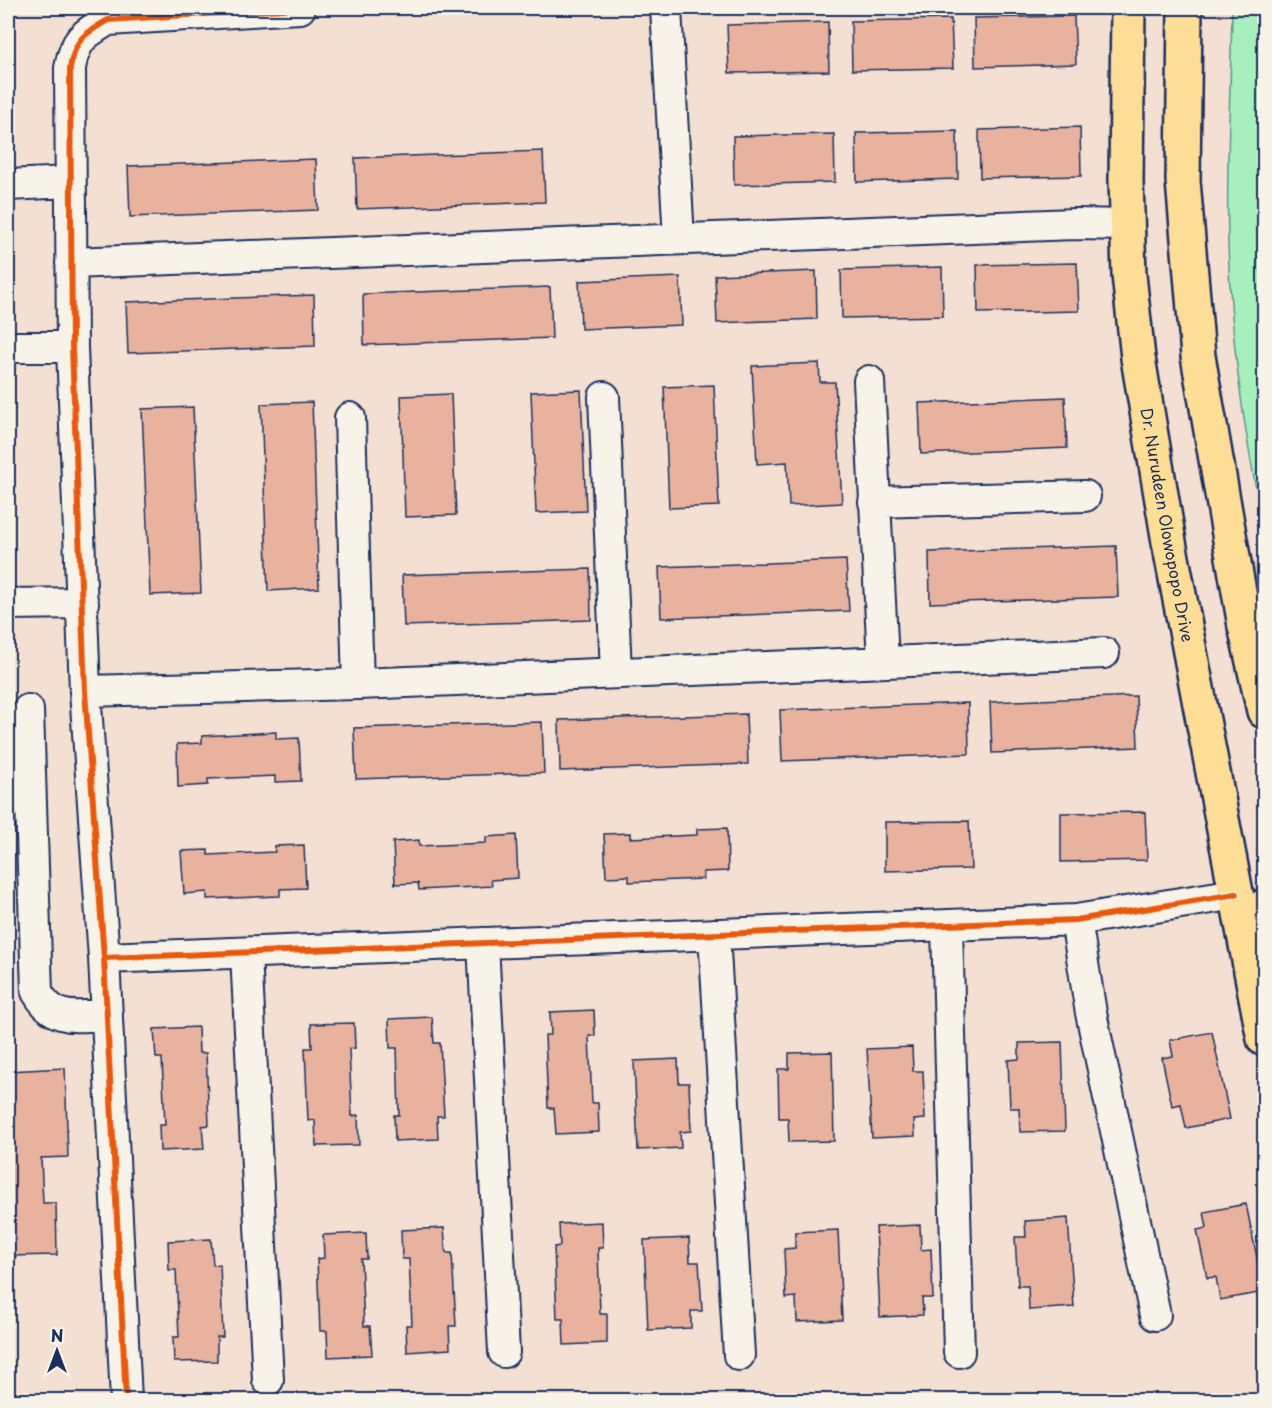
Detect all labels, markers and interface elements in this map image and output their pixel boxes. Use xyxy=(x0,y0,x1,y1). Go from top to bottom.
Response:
street label: Dr. Nurudeen Olowopopo Drive xyxy=(1136,406,1201,644)
north arrow xyxy=(27,1321,87,1381)
text: N xyxy=(51,1323,63,1347)

